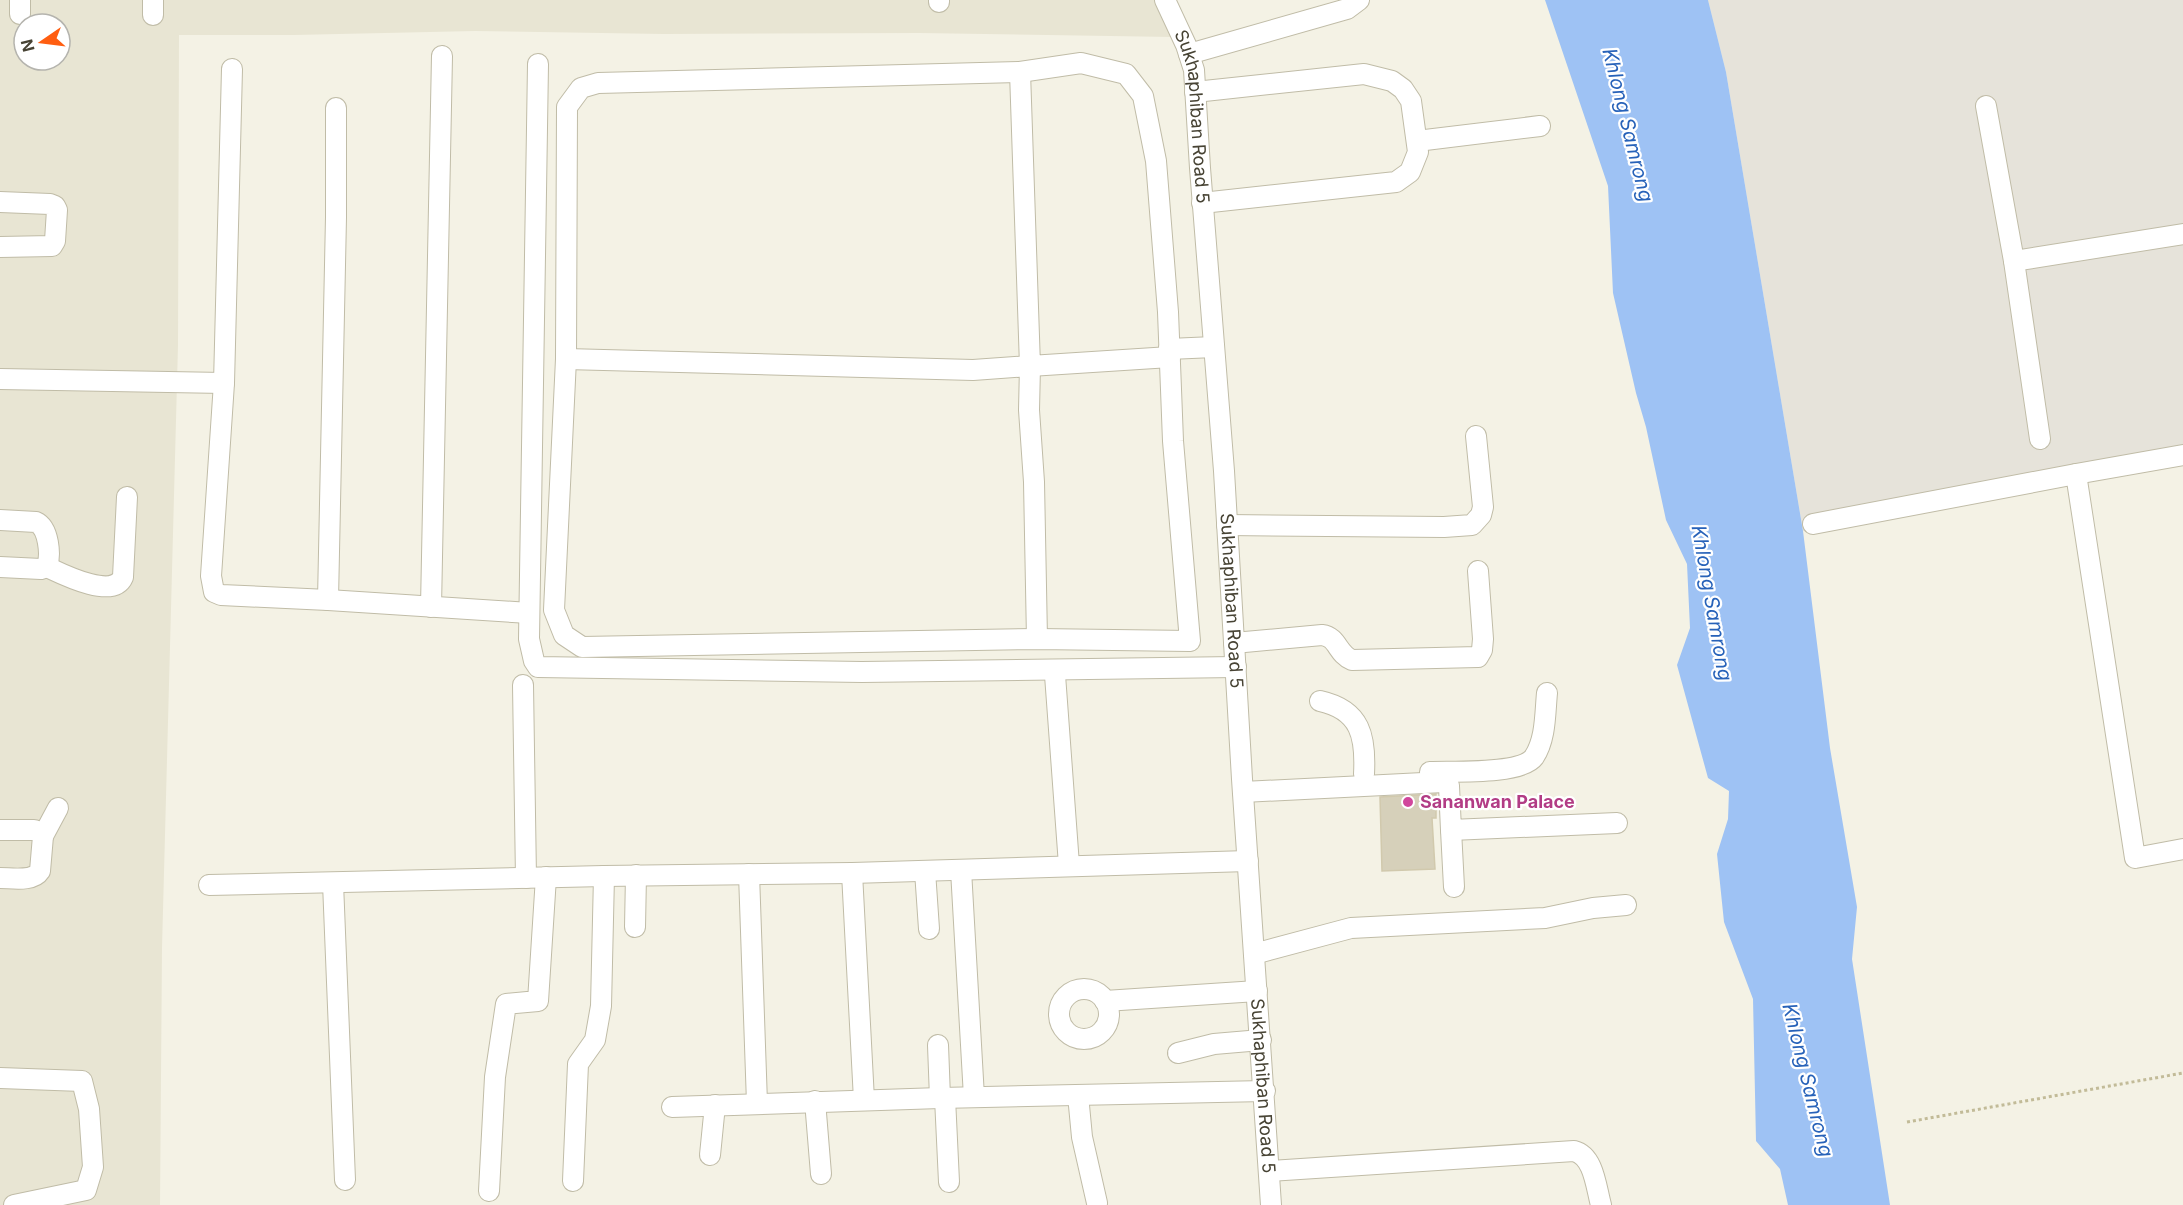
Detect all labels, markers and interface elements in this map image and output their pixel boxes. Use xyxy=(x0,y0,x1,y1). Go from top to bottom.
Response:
north arrow xyxy=(12,12,72,72)
street label: Sukhaphiban Road 5 xyxy=(1170,26,1214,204)
text: N xyxy=(16,37,39,54)
water label: Khlong Samrong xyxy=(1597,46,1659,204)
street label: Sukhaphiban Road 5 xyxy=(1216,513,1248,689)
water label: Khlong Samrong xyxy=(1686,523,1738,683)
place label: Sananwan Palace xyxy=(1420,791,1575,812)
marker: Sananwan Palace xyxy=(1401,795,1415,809)
street label: Sukhaphiban Road 5 xyxy=(1247,997,1280,1174)
water label: Khlong Samrong xyxy=(1777,1001,1839,1159)

